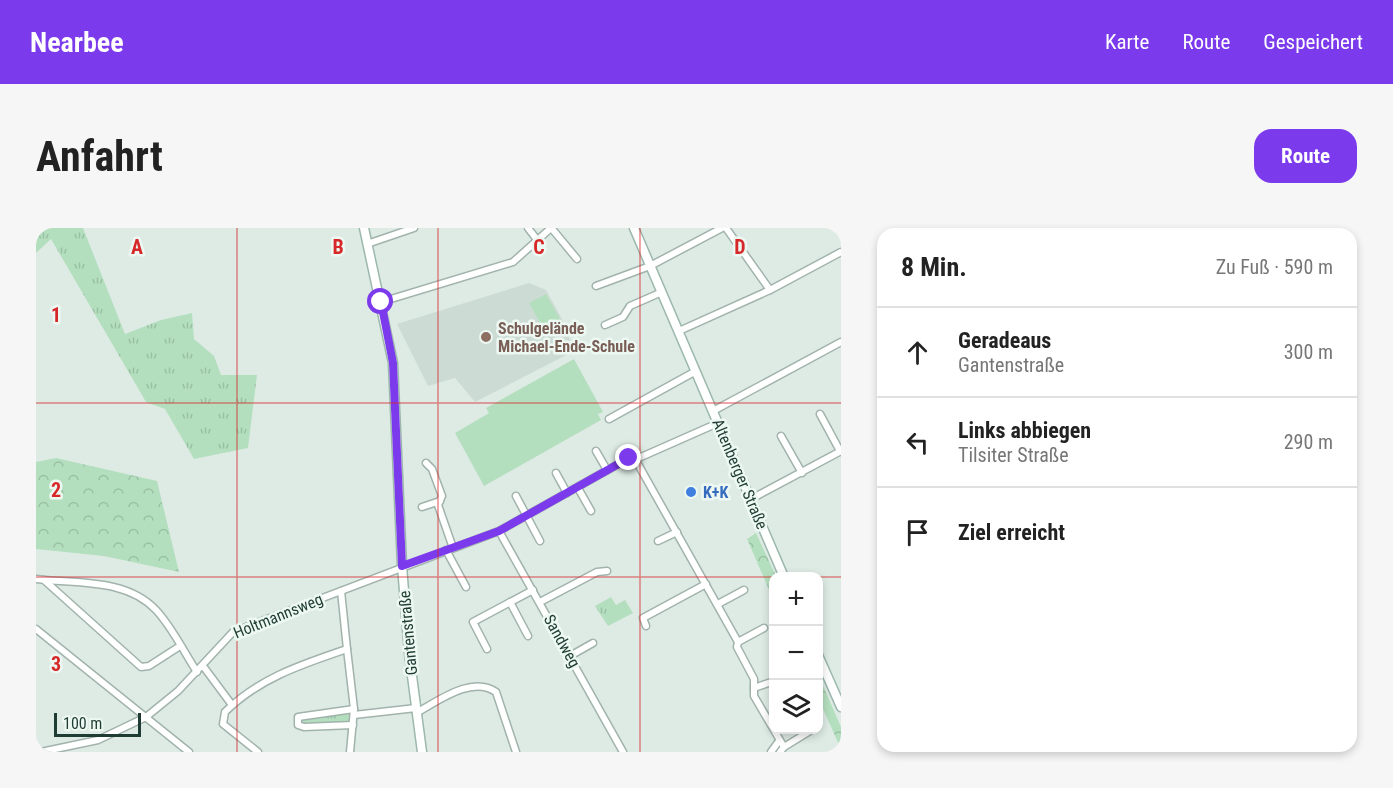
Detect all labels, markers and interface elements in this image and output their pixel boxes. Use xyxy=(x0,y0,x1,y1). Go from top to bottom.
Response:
text: Nearbee xyxy=(30,26,124,59)
text: Karte xyxy=(1105,30,1149,54)
text: Route xyxy=(1182,30,1230,54)
text: Gespeichert xyxy=(1263,30,1363,54)
button: Route xyxy=(1254,129,1357,183)
text: Anfahrt xyxy=(36,132,163,181)
text: A xyxy=(131,235,143,259)
text: B xyxy=(332,235,344,259)
text: C xyxy=(533,235,545,259)
text: D xyxy=(734,235,746,259)
text: 8 Min. xyxy=(901,252,967,282)
text: Zu Fuß · 590 m xyxy=(1216,255,1333,279)
route start xyxy=(367,288,393,314)
text: 1 xyxy=(51,303,61,327)
place label: Schulgelände Michael-Ende-Schule xyxy=(498,319,635,356)
text: Geradeaus xyxy=(958,328,1051,353)
marker: Schulgelände Michael-Ende-Schule xyxy=(479,330,493,344)
icon: ahead xyxy=(901,336,934,369)
text: 300 m xyxy=(1284,340,1333,364)
text: Gantenstraße xyxy=(958,353,1064,377)
street label: Altenberger Straße xyxy=(708,416,772,532)
text: Links abbiegen xyxy=(958,418,1091,443)
icon: left xyxy=(901,426,934,459)
text: 290 m xyxy=(1284,430,1333,454)
text: Tilsiter Straße xyxy=(958,443,1069,467)
route end xyxy=(615,444,641,470)
text: 2 xyxy=(51,478,61,502)
place label: K+K xyxy=(703,483,728,502)
marker: K+K xyxy=(684,485,698,499)
icon: arrive xyxy=(901,516,934,549)
text: Ziel erreicht xyxy=(958,520,1065,545)
map controls xyxy=(769,572,823,734)
button: + xyxy=(769,572,823,626)
street label: Holtmannsweg xyxy=(231,589,325,643)
street label: Gantenstraße xyxy=(395,590,421,676)
street label: Sandweg xyxy=(540,611,584,671)
button: − xyxy=(769,626,823,680)
text: 3 xyxy=(51,652,61,676)
button: layers xyxy=(769,680,823,734)
scale bar xyxy=(54,710,141,738)
text: 100 m xyxy=(63,714,102,733)

